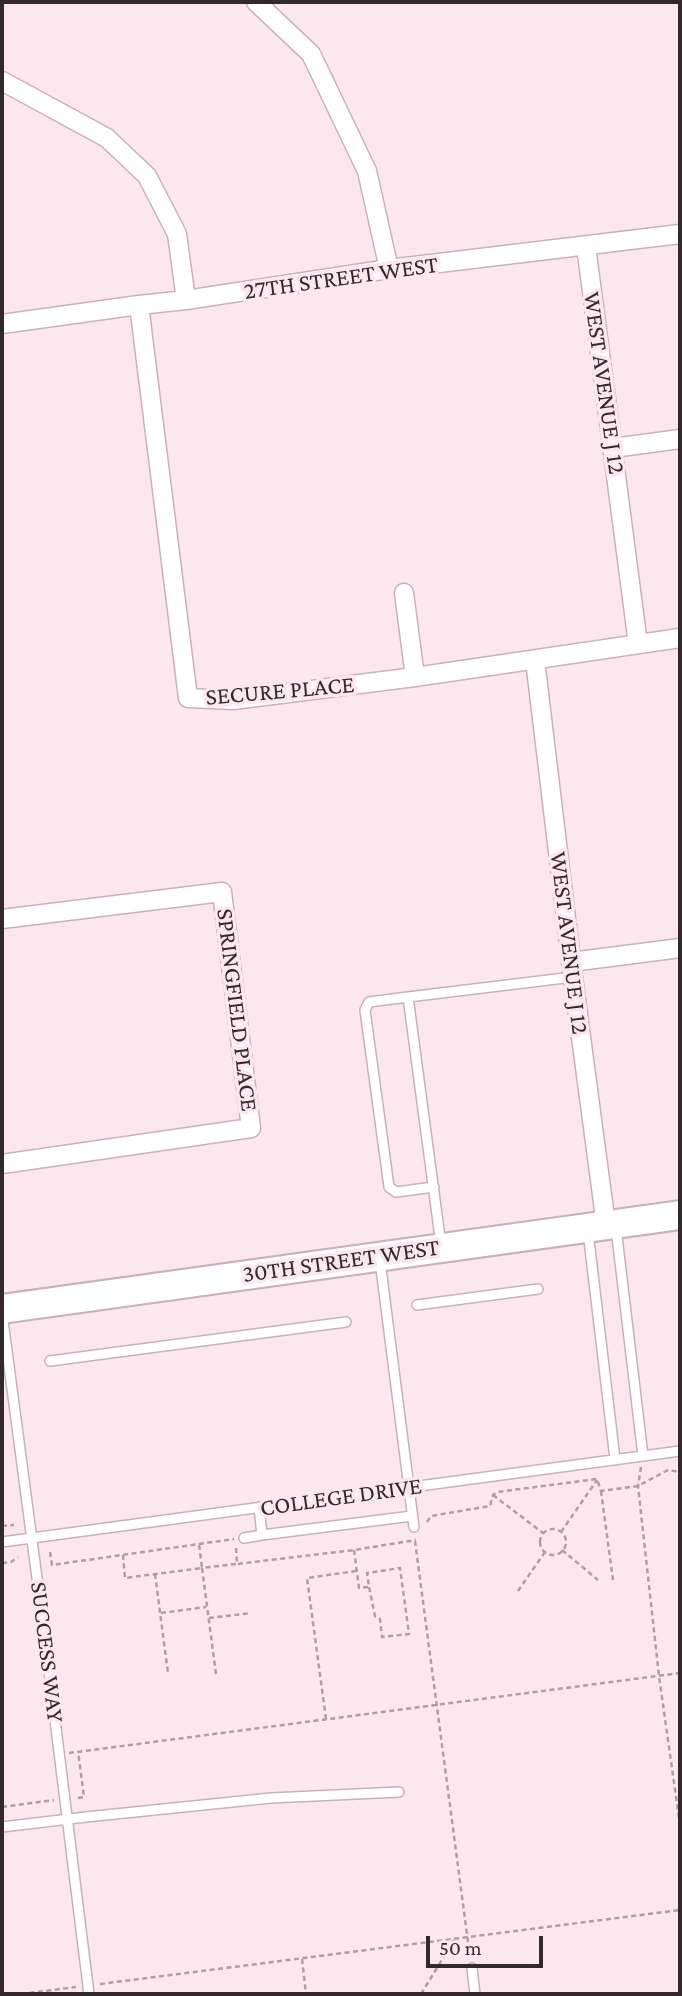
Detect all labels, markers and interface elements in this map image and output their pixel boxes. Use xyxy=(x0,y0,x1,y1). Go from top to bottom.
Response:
street label: 27TH STREET WEST xyxy=(242,250,440,306)
street label: WEST AVENUE J 12 xyxy=(577,290,631,476)
street label: SECURE PLACE xyxy=(204,670,356,712)
street label: WEST AVENUE J 12 xyxy=(544,850,594,1036)
street label: SPRINGFIELD PLACE xyxy=(210,907,264,1113)
street label: 30TH STREET WEST xyxy=(241,1233,441,1289)
street label: COLLEGE DRIVE xyxy=(258,1471,424,1523)
street label: SUCCESS WAY xyxy=(24,1580,70,1724)
scale bar xyxy=(430,1923,547,1967)
text: 50 m xyxy=(439,1936,482,1960)

